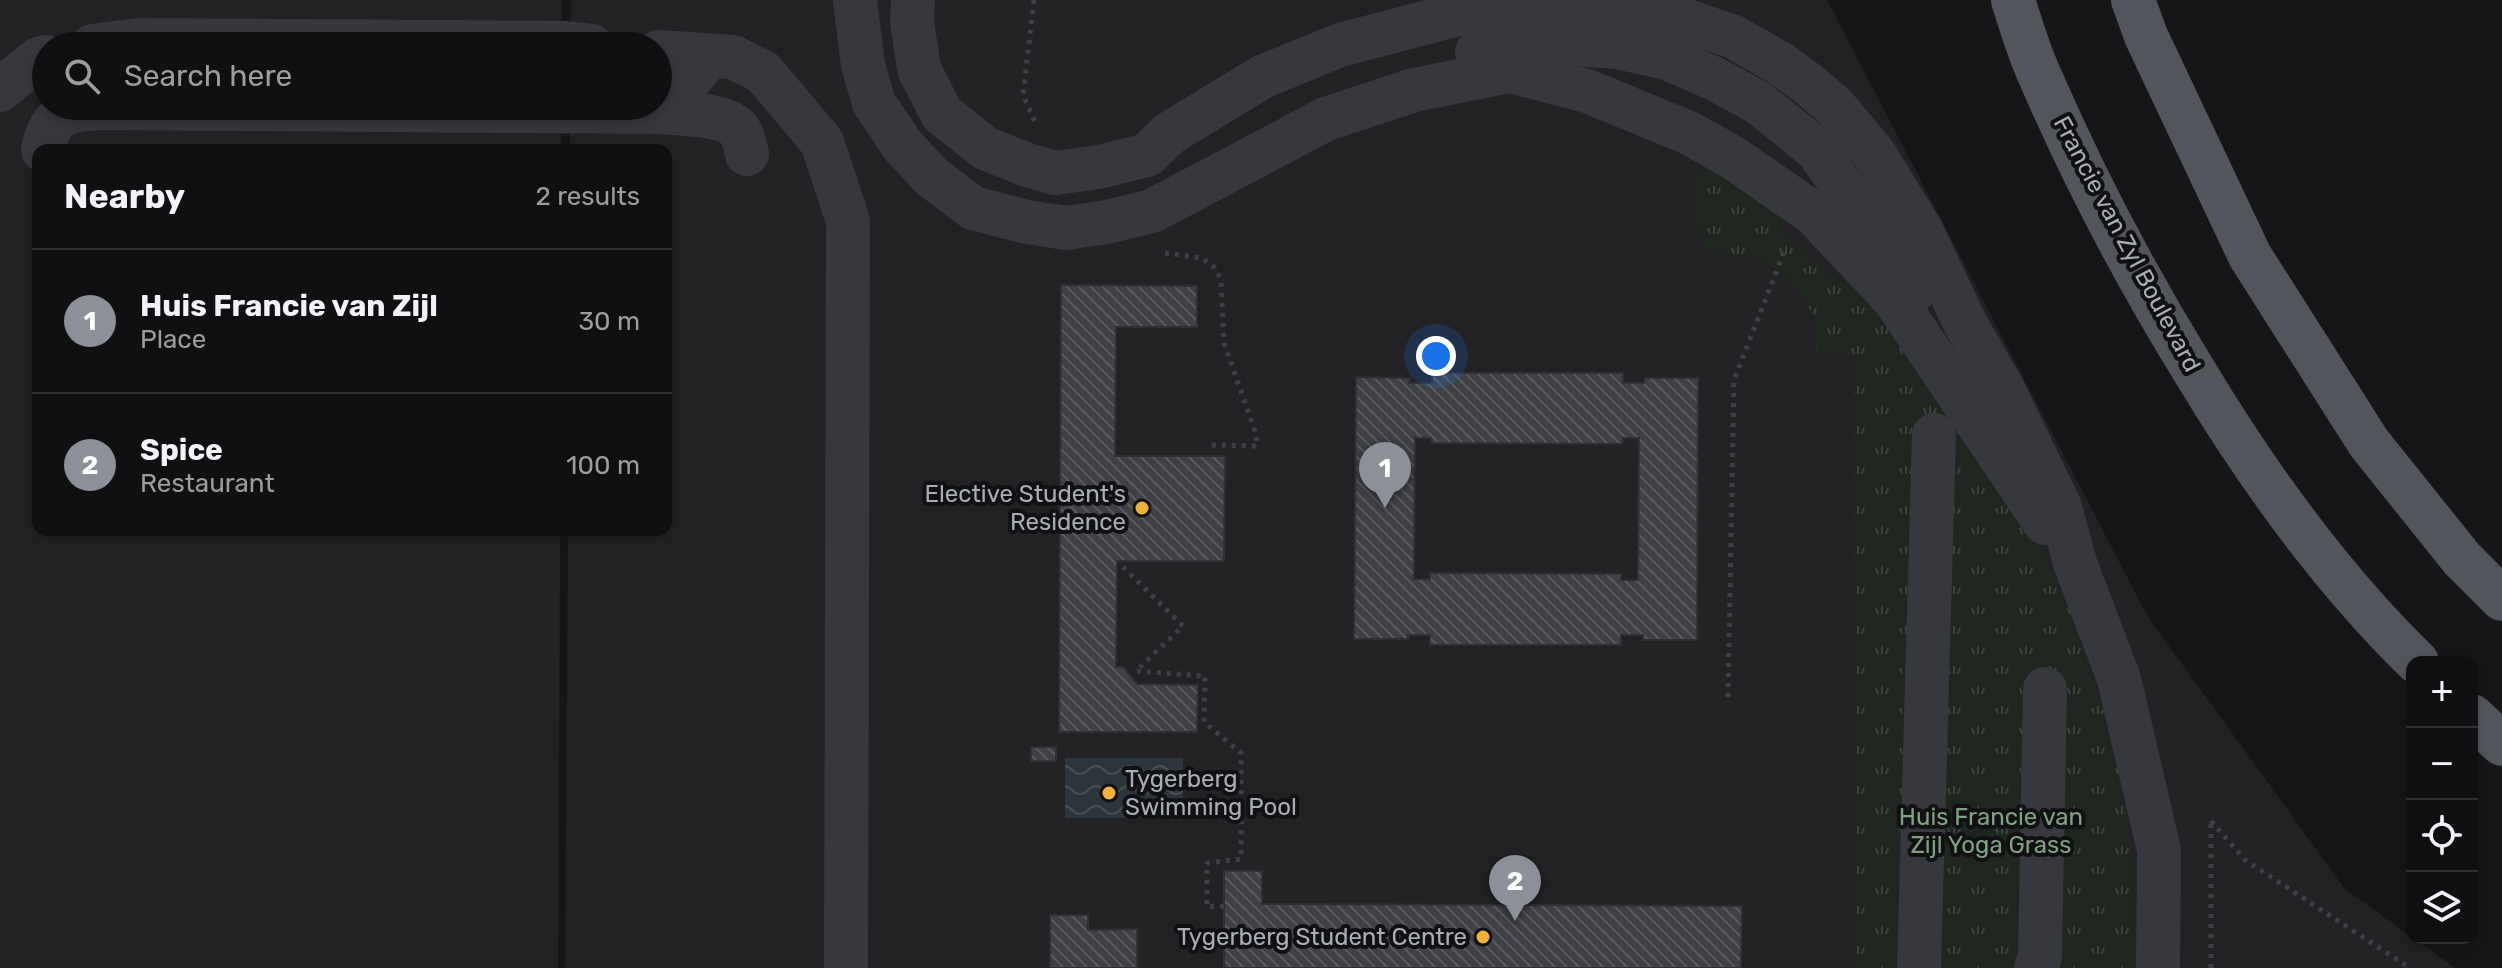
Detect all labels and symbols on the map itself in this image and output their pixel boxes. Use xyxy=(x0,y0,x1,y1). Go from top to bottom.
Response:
street label: Francie van Zyl Boulevard xyxy=(2048,111,2206,377)
your location xyxy=(1416,336,1456,376)
pin: 1 xyxy=(1359,442,1411,508)
place label: Elective Student's Residence xyxy=(924,480,1126,536)
marker: Elective Student's Residence xyxy=(1133,499,1151,517)
place label: Tygerberg Swimming Pool xyxy=(1125,765,1297,821)
marker: Tygerberg Swimming Pool xyxy=(1100,784,1118,802)
park label: Huis Francie van Zijl Yoga Grass xyxy=(1899,803,2083,859)
pin: 2 xyxy=(1489,855,1541,921)
place label: Tygerberg Student Centre xyxy=(1177,923,1467,951)
marker: Tygerberg Student Centre xyxy=(1474,928,1492,946)

